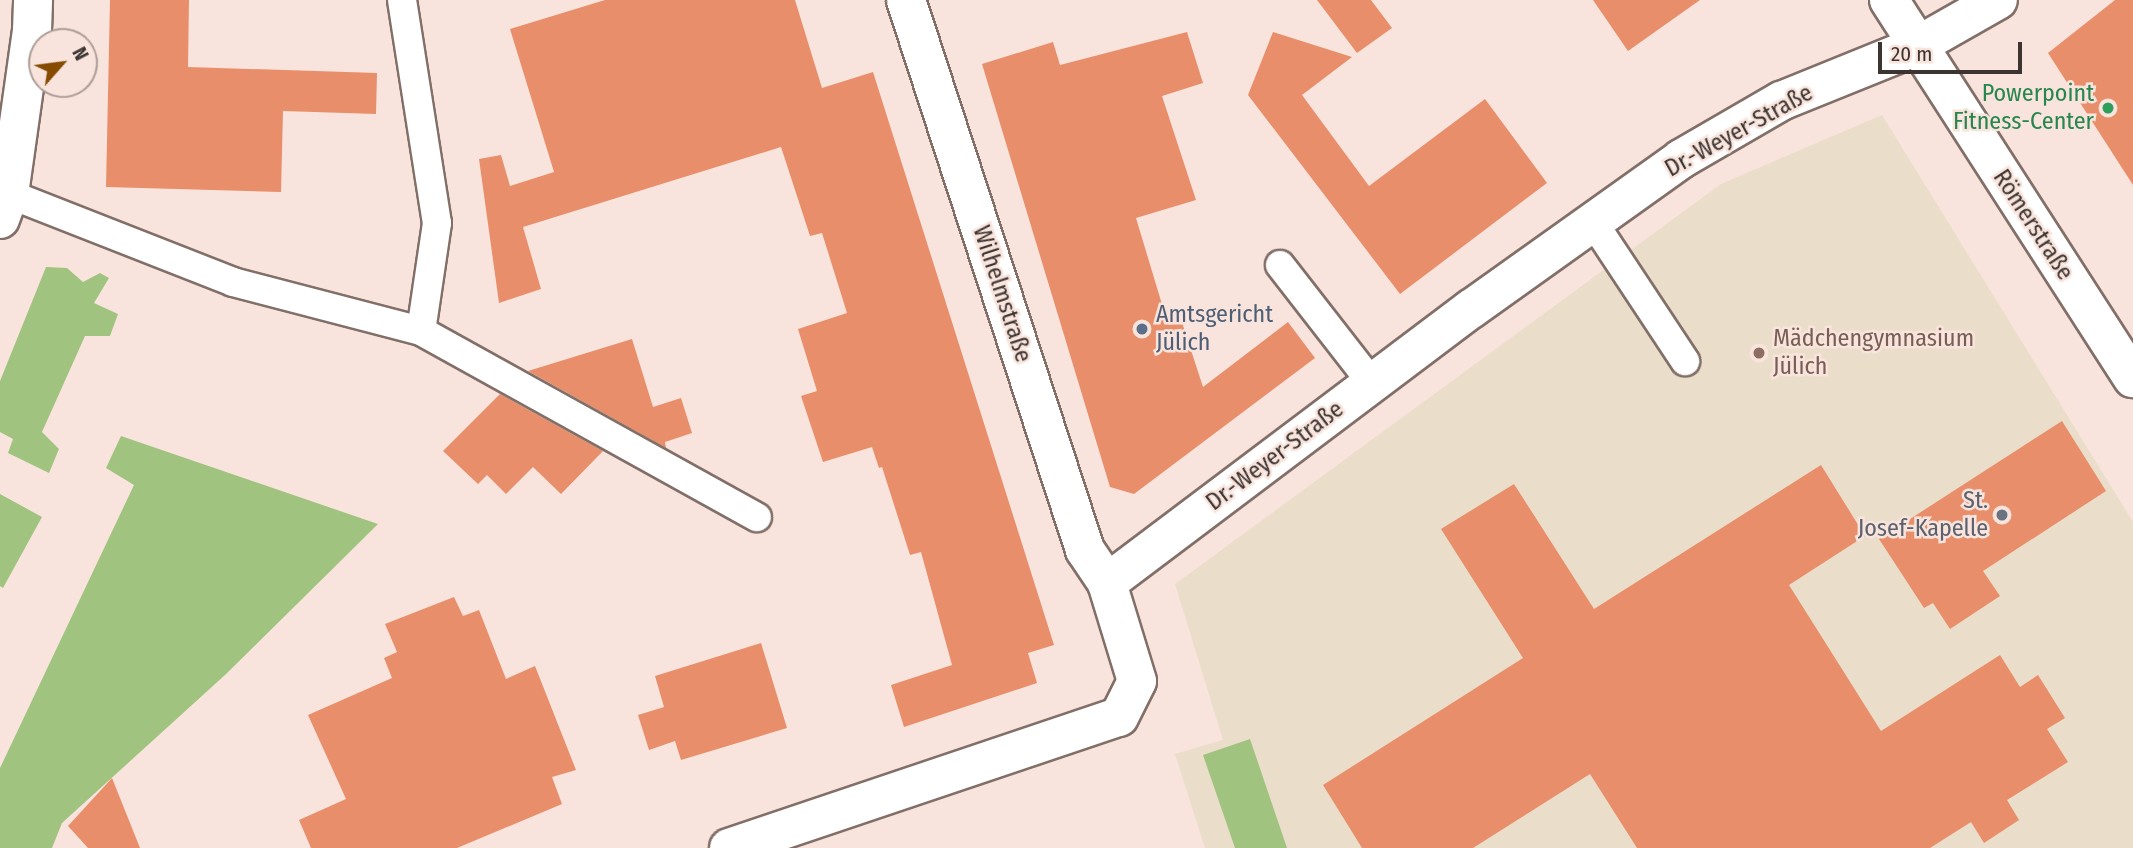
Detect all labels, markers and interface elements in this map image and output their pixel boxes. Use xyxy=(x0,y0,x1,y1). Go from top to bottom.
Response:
north arrow xyxy=(28,28,98,98)
scale bar xyxy=(1881,28,2024,72)
text: 20 m xyxy=(1891,41,1932,67)
text: N xyxy=(67,43,93,64)
street label: Dr.-Weyer-Straße xyxy=(1660,79,1818,183)
place label: Powerpoint Fitness-Center xyxy=(1953,80,2094,136)
marker: Powerpoint Fitness-Center xyxy=(2100,100,2116,116)
street label: Römerstraße xyxy=(1987,164,2079,286)
street label: Wilhelmstraße xyxy=(966,222,1038,366)
place label: Amtsgericht Jülich xyxy=(1156,301,1273,357)
marker: Amtsgericht Jülich xyxy=(1134,321,1150,337)
place label: Mädchengymnasium Jülich xyxy=(1773,325,1974,381)
marker: Mädchengymnasium Jülich xyxy=(1751,345,1767,361)
street label: Dr.-Weyer-Straße xyxy=(1201,395,1349,517)
place label: St. Josef-Kapelle xyxy=(1858,487,1988,543)
marker: St. Josef-Kapelle xyxy=(1994,507,2010,523)

